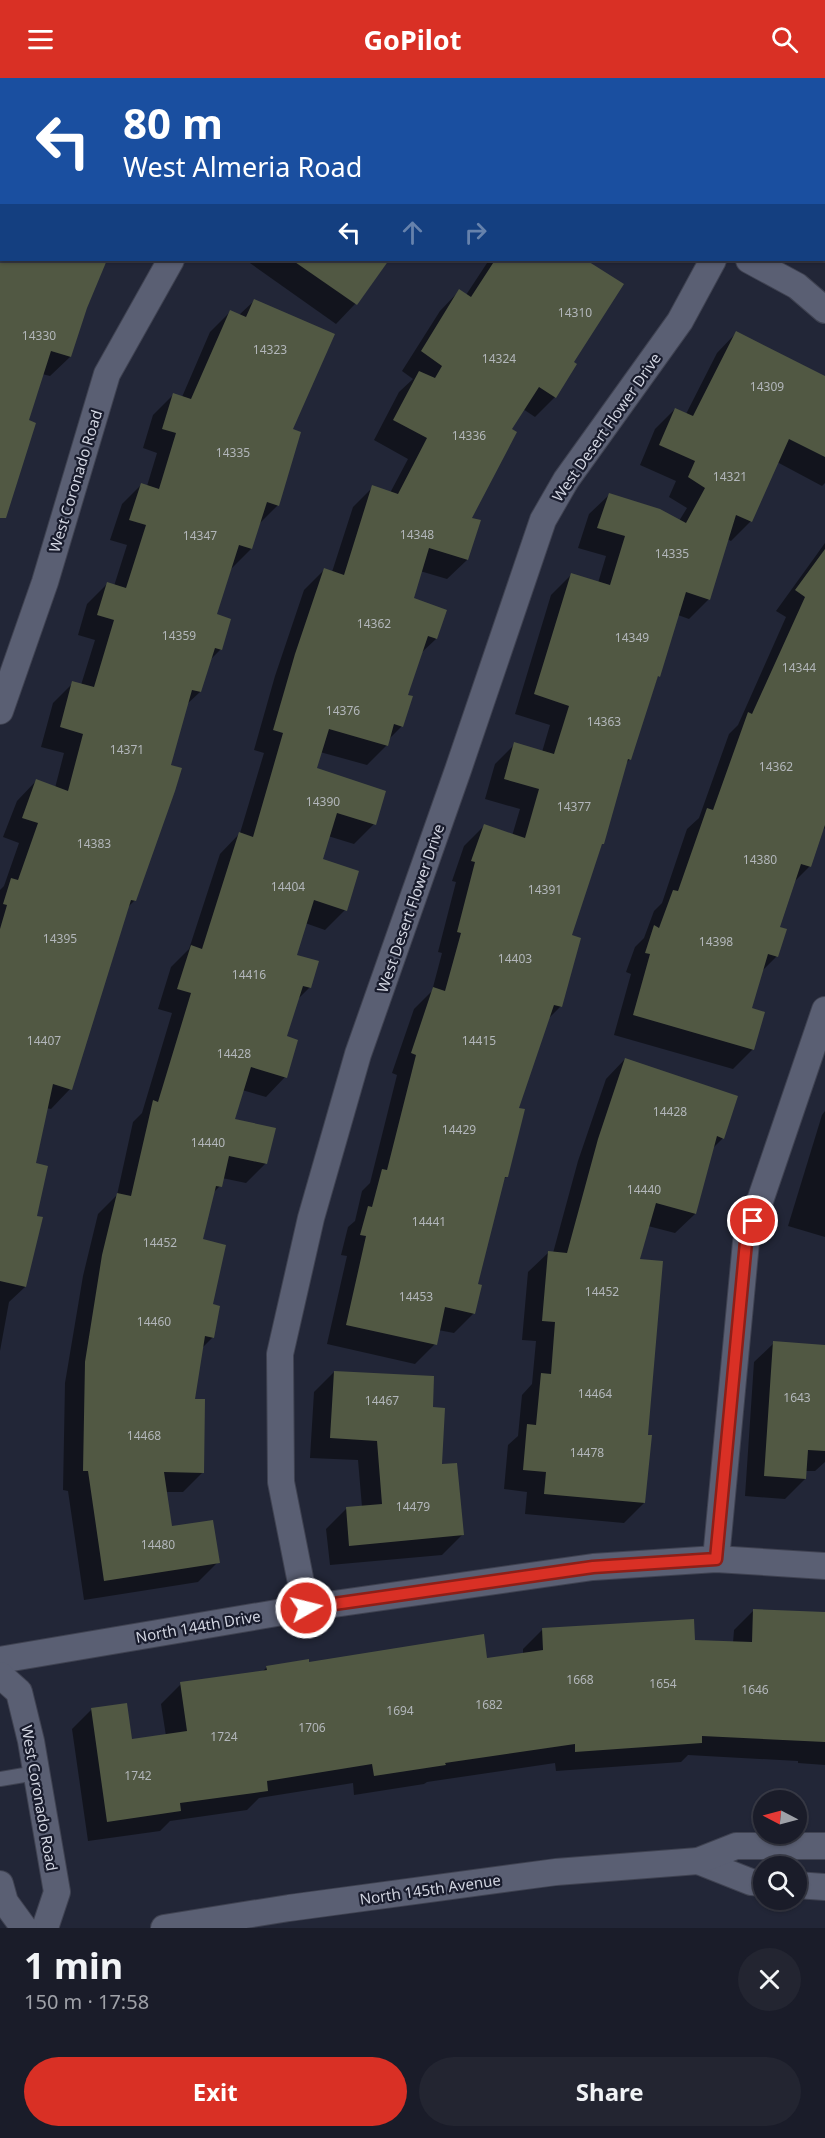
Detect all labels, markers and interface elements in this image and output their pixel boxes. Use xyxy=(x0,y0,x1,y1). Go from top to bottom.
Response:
text: GoPilot xyxy=(364,21,461,58)
icon: menu xyxy=(24,23,57,56)
icon: search xyxy=(768,23,801,56)
text: 80 m xyxy=(123,94,223,151)
icon: left xyxy=(24,102,102,180)
text: West Almeria Road xyxy=(123,148,362,185)
icon: left xyxy=(333,216,366,249)
icon: ahead xyxy=(396,216,429,249)
icon: right xyxy=(459,216,492,249)
house number: 14310 xyxy=(558,304,592,321)
house number: 14330 xyxy=(22,327,56,344)
house number: 14323 xyxy=(253,341,287,358)
street label: West Desert Flower Drive xyxy=(547,349,665,505)
house number: 14324 xyxy=(482,350,516,367)
house number: 14309 xyxy=(750,378,784,395)
street label: West Coronado Road xyxy=(44,407,106,555)
house number: 14336 xyxy=(452,427,486,444)
house number: 14335 xyxy=(216,444,250,461)
house number: 14321 xyxy=(713,468,747,485)
house number: 14348 xyxy=(400,526,434,543)
house number: 14347 xyxy=(183,527,217,544)
house number: 14335 xyxy=(655,545,689,562)
house number: 14362 xyxy=(357,615,391,632)
house number: 14359 xyxy=(162,627,196,644)
house number: 14349 xyxy=(615,629,649,646)
house number: 14344 xyxy=(782,659,816,676)
house number: 14376 xyxy=(326,702,360,719)
house number: 14363 xyxy=(587,713,621,730)
house number: 14371 xyxy=(110,741,144,758)
house number: 14362 xyxy=(759,758,793,775)
house number: 14390 xyxy=(306,793,340,810)
house number: 14377 xyxy=(557,798,591,815)
street label: West Desert Flower Drive xyxy=(372,821,448,995)
house number: 14383 xyxy=(77,835,111,852)
house number: 14380 xyxy=(743,851,777,868)
house number: 14404 xyxy=(271,878,305,895)
house number: 14391 xyxy=(528,881,562,898)
house number: 14395 xyxy=(43,930,77,947)
house number: 14398 xyxy=(699,933,733,950)
house number: 14403 xyxy=(498,950,532,967)
house number: 14416 xyxy=(232,966,266,983)
house number: 14407 xyxy=(27,1032,61,1049)
house number: 14415 xyxy=(462,1032,496,1049)
house number: 14428 xyxy=(217,1045,251,1062)
house number: 14428 xyxy=(653,1103,687,1120)
house number: 14429 xyxy=(442,1121,476,1138)
house number: 14440 xyxy=(191,1134,225,1151)
house number: 14440 xyxy=(627,1181,661,1198)
pin xyxy=(727,1195,778,1246)
icon: arrive xyxy=(736,1204,769,1237)
house number: 14441 xyxy=(412,1213,446,1230)
house number: 14452 xyxy=(143,1234,177,1251)
house number: 14452 xyxy=(585,1283,619,1300)
house number: 14453 xyxy=(399,1288,433,1305)
house number: 14460 xyxy=(137,1313,171,1330)
house number: 14464 xyxy=(578,1385,612,1402)
house number: 1643 xyxy=(783,1389,811,1406)
house number: 14467 xyxy=(365,1392,399,1409)
house number: 14468 xyxy=(127,1427,161,1444)
house number: 14478 xyxy=(570,1444,604,1461)
house number: 14479 xyxy=(396,1498,430,1515)
house number: 14480 xyxy=(141,1536,175,1553)
position arrow xyxy=(274,1576,338,1640)
street label: North 144th Drive xyxy=(134,1605,262,1647)
house number: 1668 xyxy=(566,1671,594,1688)
house number: 1654 xyxy=(649,1675,677,1692)
house number: 1646 xyxy=(741,1681,769,1698)
house number: 1682 xyxy=(475,1696,503,1713)
house number: 1694 xyxy=(386,1702,414,1719)
house number: 1706 xyxy=(298,1719,326,1736)
street label: West Coronado Road xyxy=(17,1723,63,1873)
house number: 1724 xyxy=(210,1728,238,1745)
house number: 1742 xyxy=(124,1767,152,1784)
north arrow xyxy=(753,1790,807,1844)
map controls xyxy=(753,1790,807,1910)
button: search xyxy=(753,1856,807,1910)
street label: North 145th Avenue xyxy=(358,1869,502,1909)
text: 1 min xyxy=(24,1941,123,1990)
button: close xyxy=(738,1948,801,2011)
text: 150 m · 17:58 xyxy=(24,1988,149,2015)
button: Exit xyxy=(24,2057,407,2126)
button: Share xyxy=(419,2057,801,2126)

